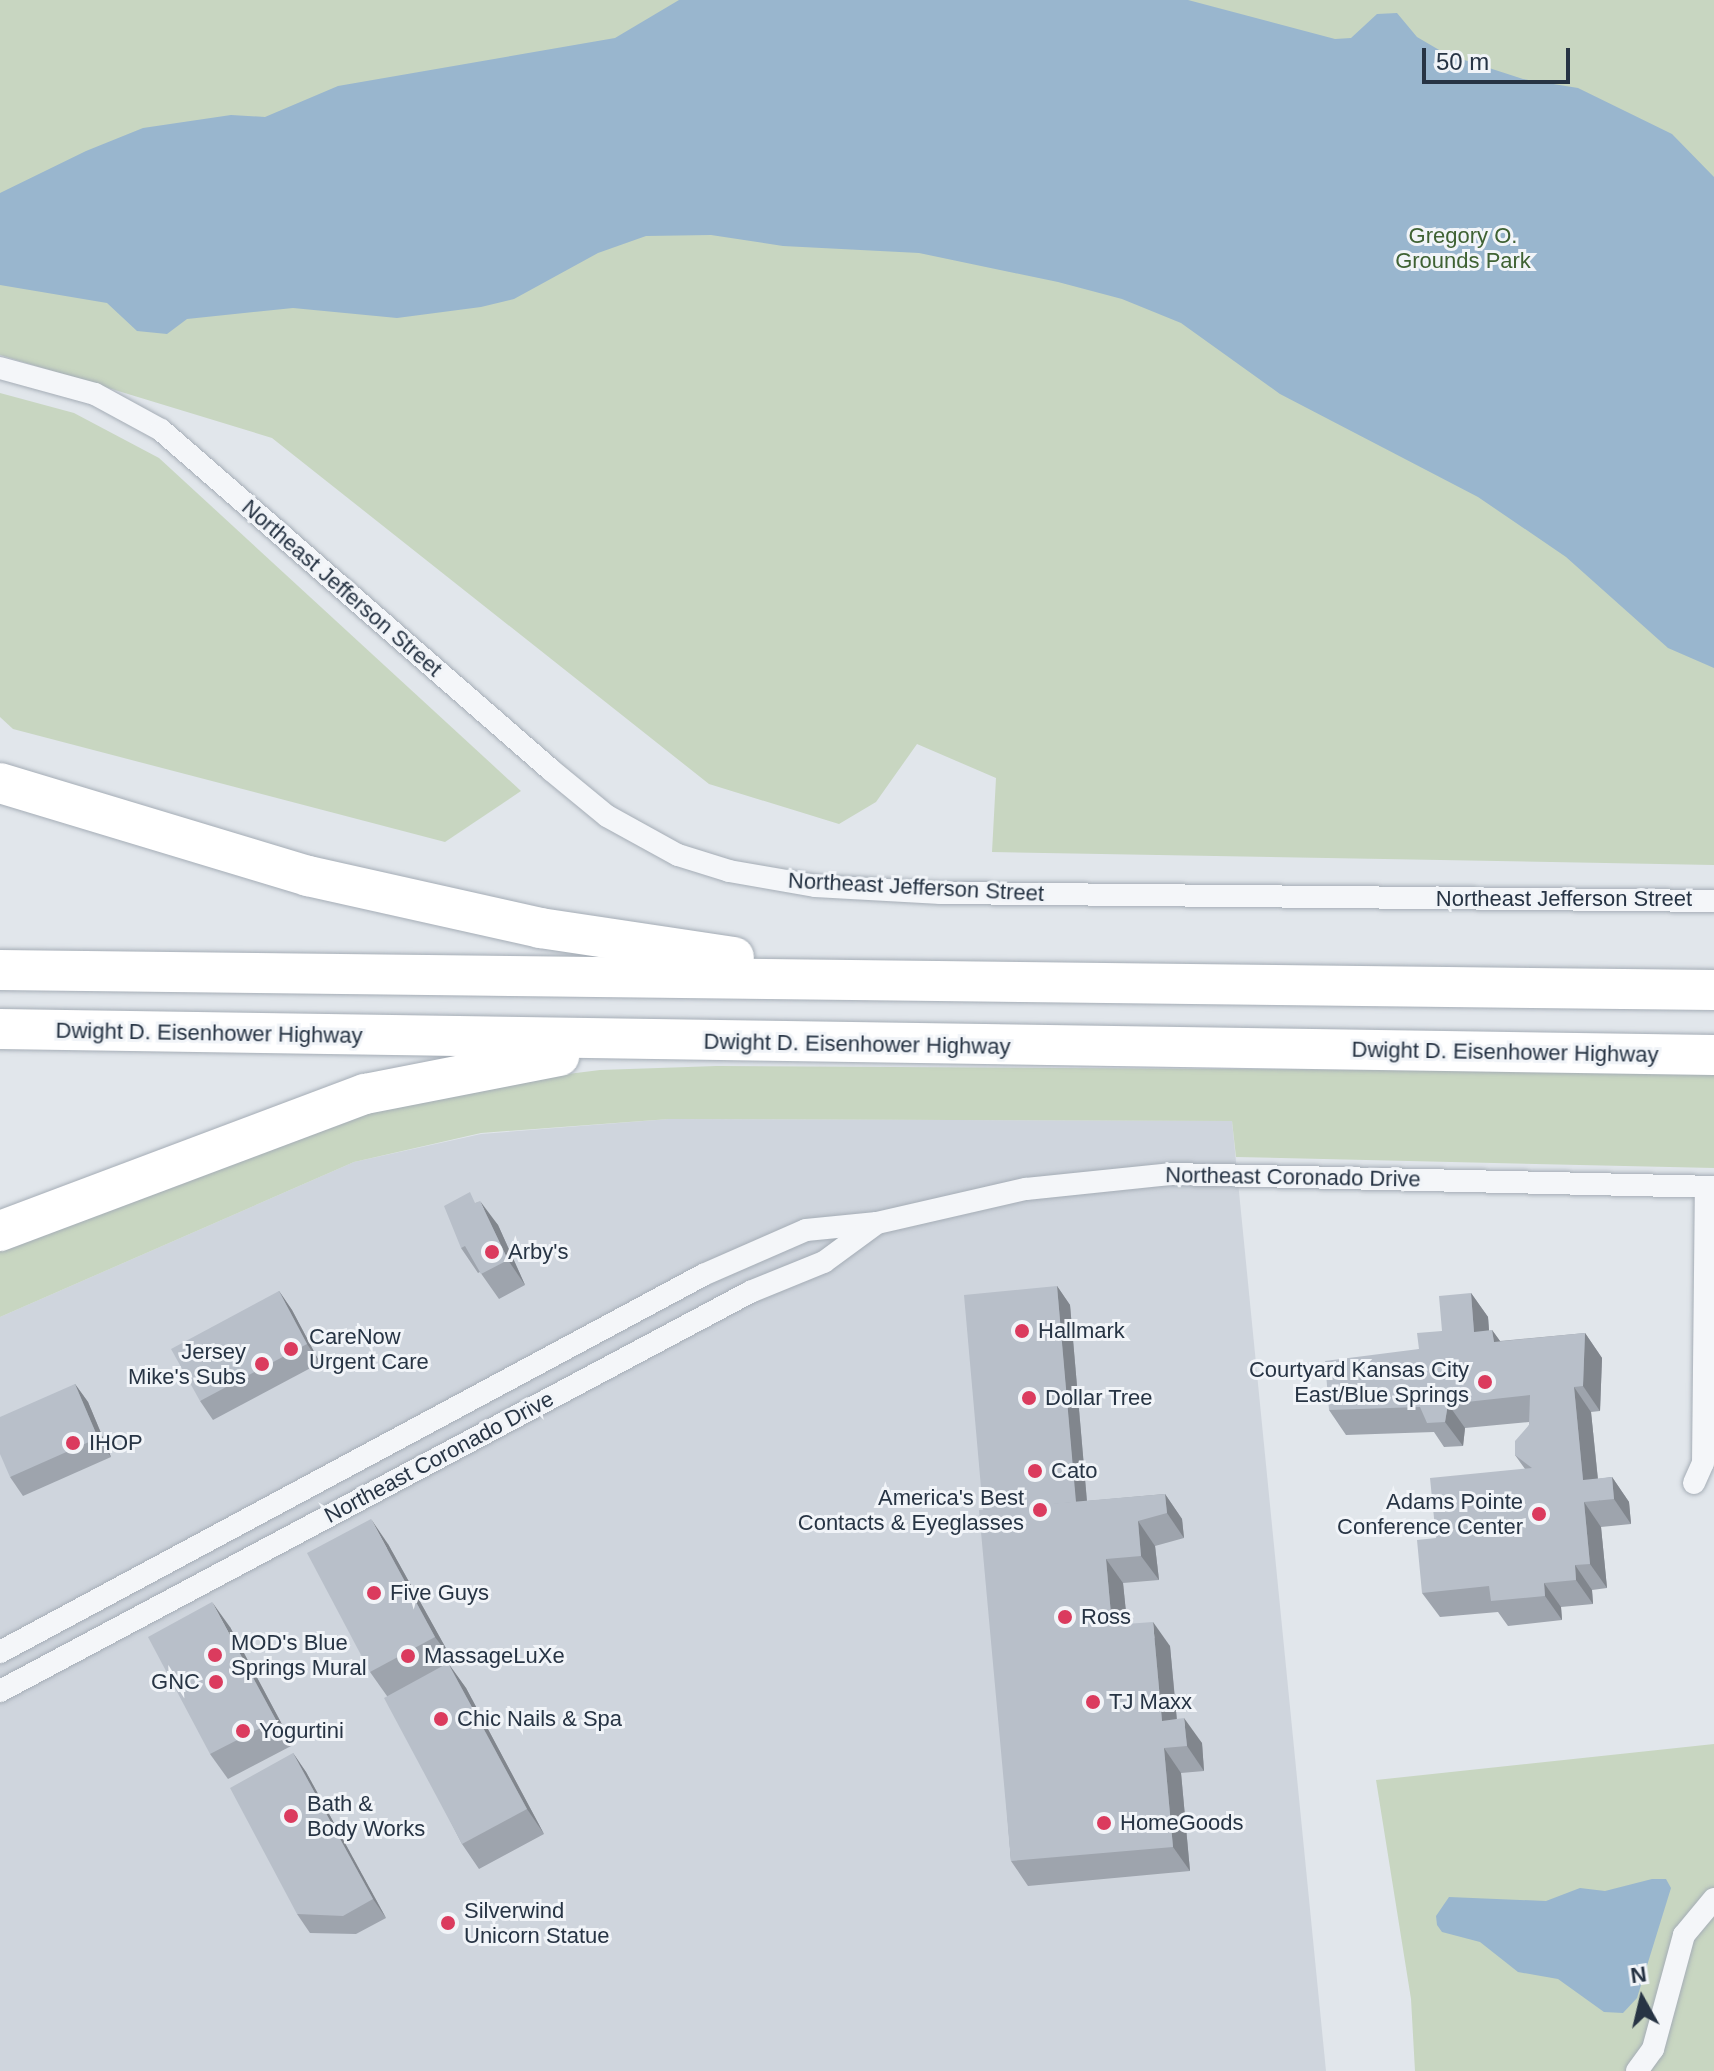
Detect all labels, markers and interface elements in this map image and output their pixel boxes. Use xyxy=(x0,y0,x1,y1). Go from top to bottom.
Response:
scale bar xyxy=(1426,32,1574,82)
text: 50 m xyxy=(1436,48,1489,75)
park label: Gregory O. Grounds Park xyxy=(1395,222,1531,274)
street label: Northeast Jefferson Street xyxy=(237,494,447,682)
street label: Northeast Jefferson Street xyxy=(787,867,1045,907)
street label: Northeast Jefferson Street xyxy=(1436,886,1692,912)
street label: Dwight D. Eisenhower Highway xyxy=(55,1017,363,1049)
street label: Dwight D. Eisenhower Highway xyxy=(703,1028,1011,1060)
street label: Dwight D. Eisenhower Highway xyxy=(1351,1036,1659,1068)
street label: Northeast Coronado Drive xyxy=(1165,1162,1421,1192)
place label: Arby's xyxy=(508,1239,568,1265)
marker: Arby's xyxy=(483,1243,501,1261)
place label: Hallmark xyxy=(1038,1318,1125,1344)
marker: Hallmark xyxy=(1013,1322,1031,1340)
place label: CareNow Urgent Care xyxy=(309,1323,429,1374)
place label: Jersey Mike's Subs xyxy=(128,1338,246,1390)
marker: CareNow Urgent Care xyxy=(280,1338,302,1360)
marker: Jersey Mike's Subs xyxy=(253,1355,271,1373)
place label: Courtyard Kansas City East/Blue Springs xyxy=(1249,1356,1469,1408)
marker: Courtyard Kansas City East/Blue Springs xyxy=(1476,1373,1494,1391)
street label: Northeast Coronado Drive xyxy=(320,1385,558,1529)
place label: Dollar Tree xyxy=(1045,1385,1153,1411)
marker: Dollar Tree xyxy=(1020,1389,1038,1407)
place label: IHOP xyxy=(89,1430,143,1456)
marker: IHOP xyxy=(64,1434,82,1452)
place label: Cato xyxy=(1051,1458,1097,1484)
marker: Cato xyxy=(1026,1462,1044,1480)
place label: America's Best Contacts & Eyeglasses xyxy=(798,1484,1024,1536)
place label: Adams Pointe Conference Center xyxy=(1337,1488,1523,1540)
marker: America's Best Contacts & Eyeglasses xyxy=(1031,1501,1049,1519)
marker: Adams Pointe Conference Center xyxy=(1530,1505,1548,1523)
place label: Five Guys xyxy=(390,1580,489,1606)
marker: Five Guys xyxy=(365,1584,383,1602)
place label: Ross xyxy=(1081,1604,1131,1630)
marker: Ross xyxy=(1056,1608,1074,1626)
place label: MOD's Blue Springs Mural xyxy=(231,1629,367,1680)
place label: MassageLuXe xyxy=(424,1643,565,1669)
marker: MOD's Blue Springs Mural xyxy=(206,1646,224,1664)
marker: MassageLuXe xyxy=(399,1647,417,1665)
place label: GNC xyxy=(151,1669,200,1695)
marker: GNC xyxy=(207,1673,225,1691)
place label: TJ Maxx xyxy=(1109,1689,1192,1715)
marker: TJ Maxx xyxy=(1084,1693,1102,1711)
place label: Chic Nails & Spa xyxy=(457,1706,622,1732)
marker: Chic Nails & Spa xyxy=(432,1710,450,1728)
place label: Yogurtini xyxy=(259,1718,344,1744)
marker: Yogurtini xyxy=(234,1722,252,1740)
place label: Bath & Body Works xyxy=(307,1790,425,1842)
marker: Bath & Body Works xyxy=(282,1807,300,1825)
place label: HomeGoods xyxy=(1120,1810,1244,1836)
marker: HomeGoods xyxy=(1095,1814,1113,1832)
place label: Silverwind Unicorn Statue xyxy=(464,1897,610,1948)
marker: Silverwind Unicorn Statue xyxy=(439,1914,457,1932)
north arrow xyxy=(1602,1959,1682,2039)
text: N xyxy=(1629,1961,1648,1988)

